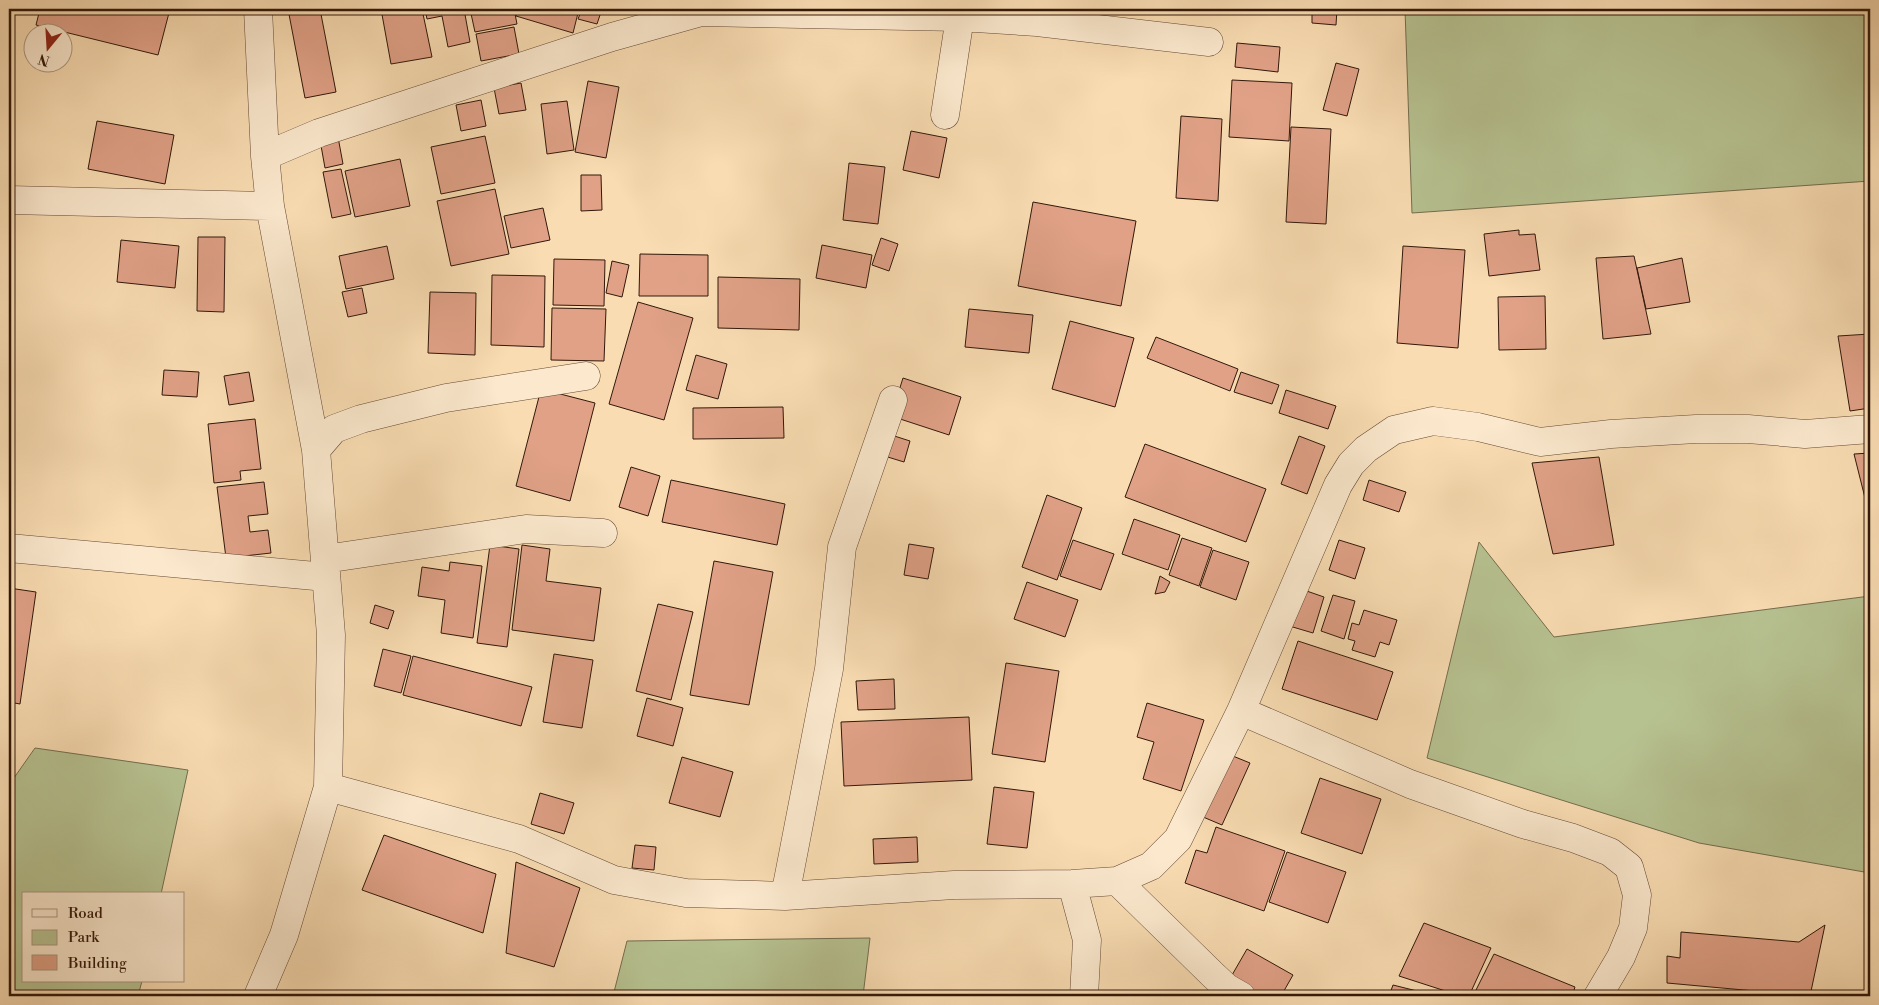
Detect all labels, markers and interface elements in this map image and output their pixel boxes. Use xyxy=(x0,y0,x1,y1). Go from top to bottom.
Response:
north arrow xyxy=(22,22,72,72)
text: N xyxy=(36,49,52,70)
legend xyxy=(22,892,185,982)
text: Road xyxy=(68,904,103,923)
text: Park xyxy=(68,928,100,947)
text: Building xyxy=(67,954,127,973)

